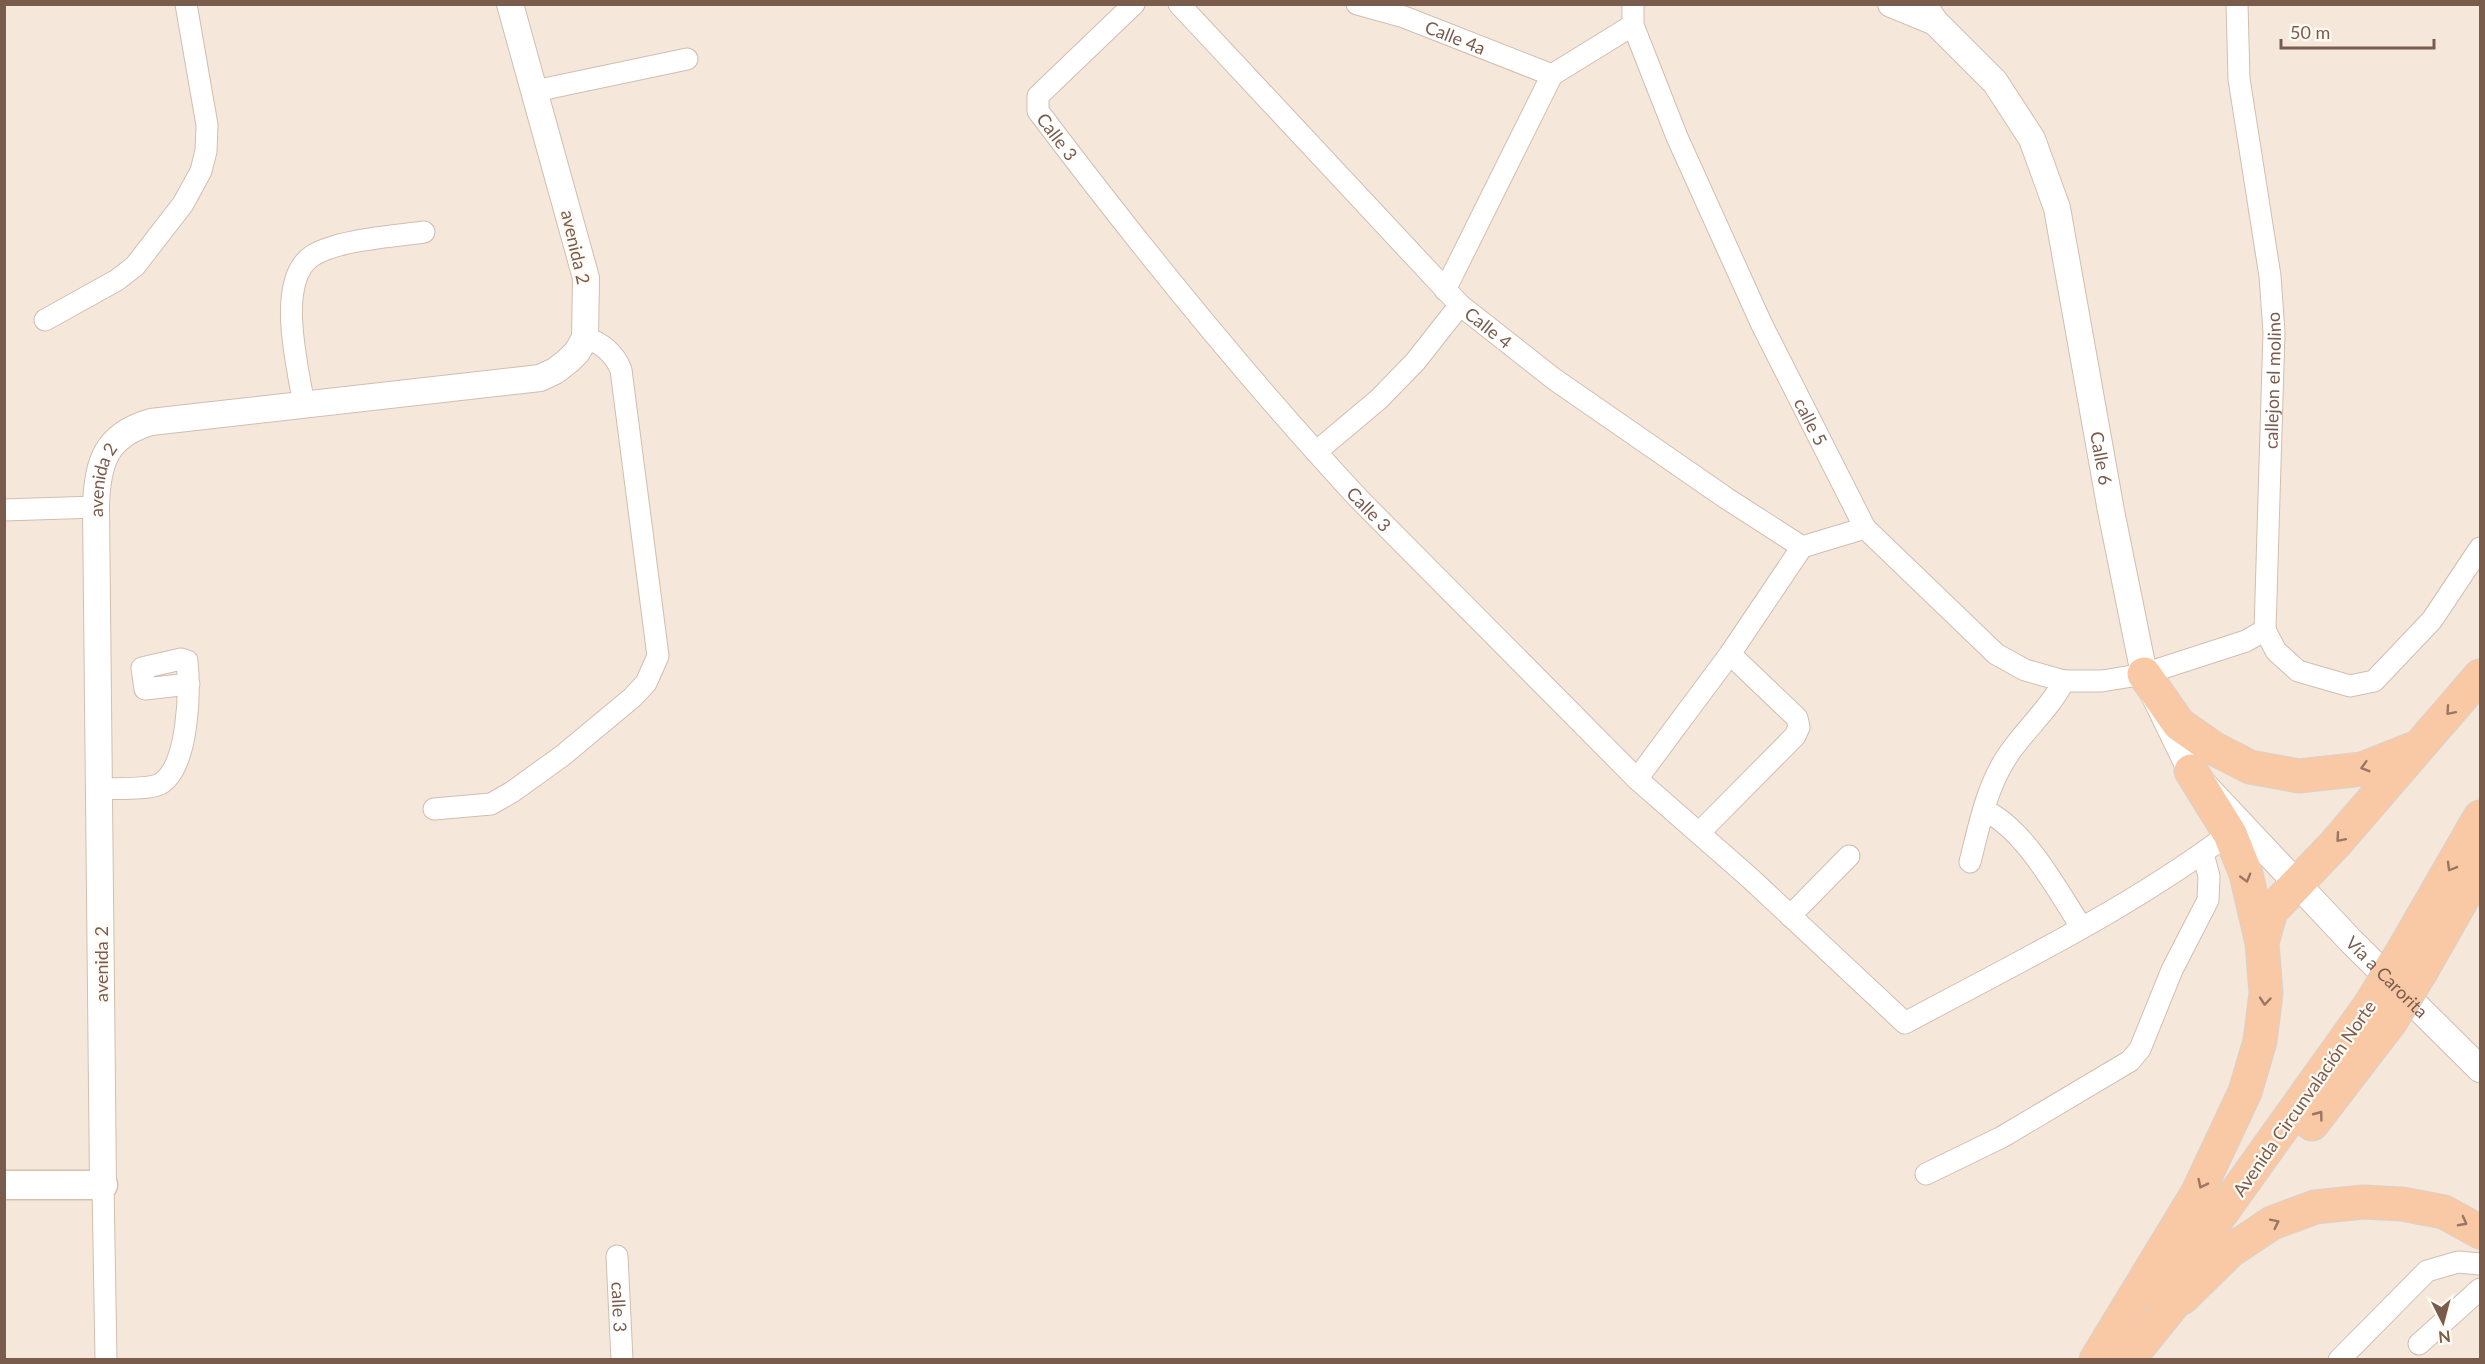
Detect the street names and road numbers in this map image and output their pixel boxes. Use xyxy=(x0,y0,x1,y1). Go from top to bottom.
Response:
street label: Calle 4a xyxy=(1422,15,1489,59)
street label: Calle 3 xyxy=(1032,108,1082,165)
street label: avenida 2 xyxy=(557,208,595,286)
street label: Calle 4 xyxy=(1460,302,1517,353)
street label: callejon el molino xyxy=(2259,311,2285,449)
street label: calle 5 xyxy=(1790,394,1832,449)
street label: Calle 6 xyxy=(2086,430,2117,487)
street label: avenida 2 xyxy=(85,438,121,517)
street label: Calle 3 xyxy=(1342,482,1396,536)
street label: avenida 2 xyxy=(90,926,112,1002)
street label: Vía a Carorita xyxy=(2341,931,2433,1022)
street label: Avenida Circunvalación Norte xyxy=(2228,996,2380,1200)
street label: calle 3 xyxy=(607,1281,632,1333)

